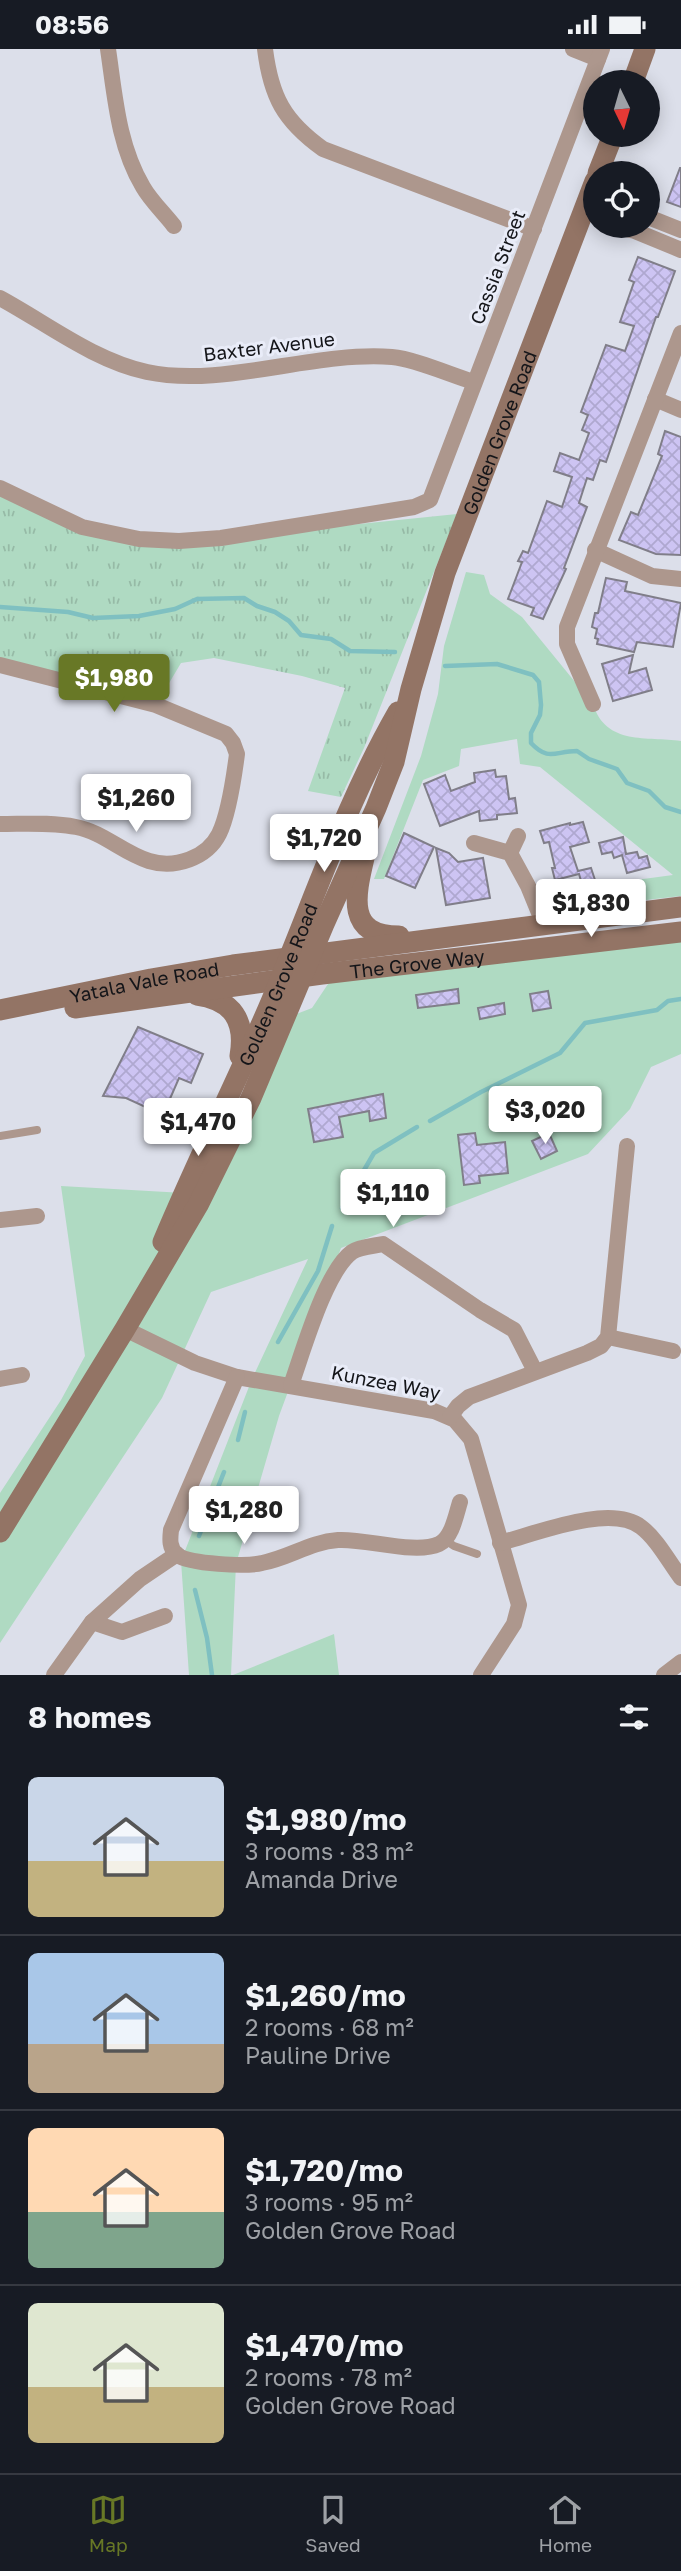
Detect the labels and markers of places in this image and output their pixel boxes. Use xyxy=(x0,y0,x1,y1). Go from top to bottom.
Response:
pin: $1,980 xyxy=(57,655,171,714)
pin: $1,260 xyxy=(79,775,193,834)
pin: $1,720 xyxy=(267,815,381,874)
pin: $1,830 xyxy=(534,879,648,939)
pin: $3,020 xyxy=(488,1087,602,1146)
pin: $1,470 xyxy=(141,1099,255,1158)
pin: $1,110 xyxy=(336,1169,450,1229)
pin: $1,280 xyxy=(187,1487,301,1546)

